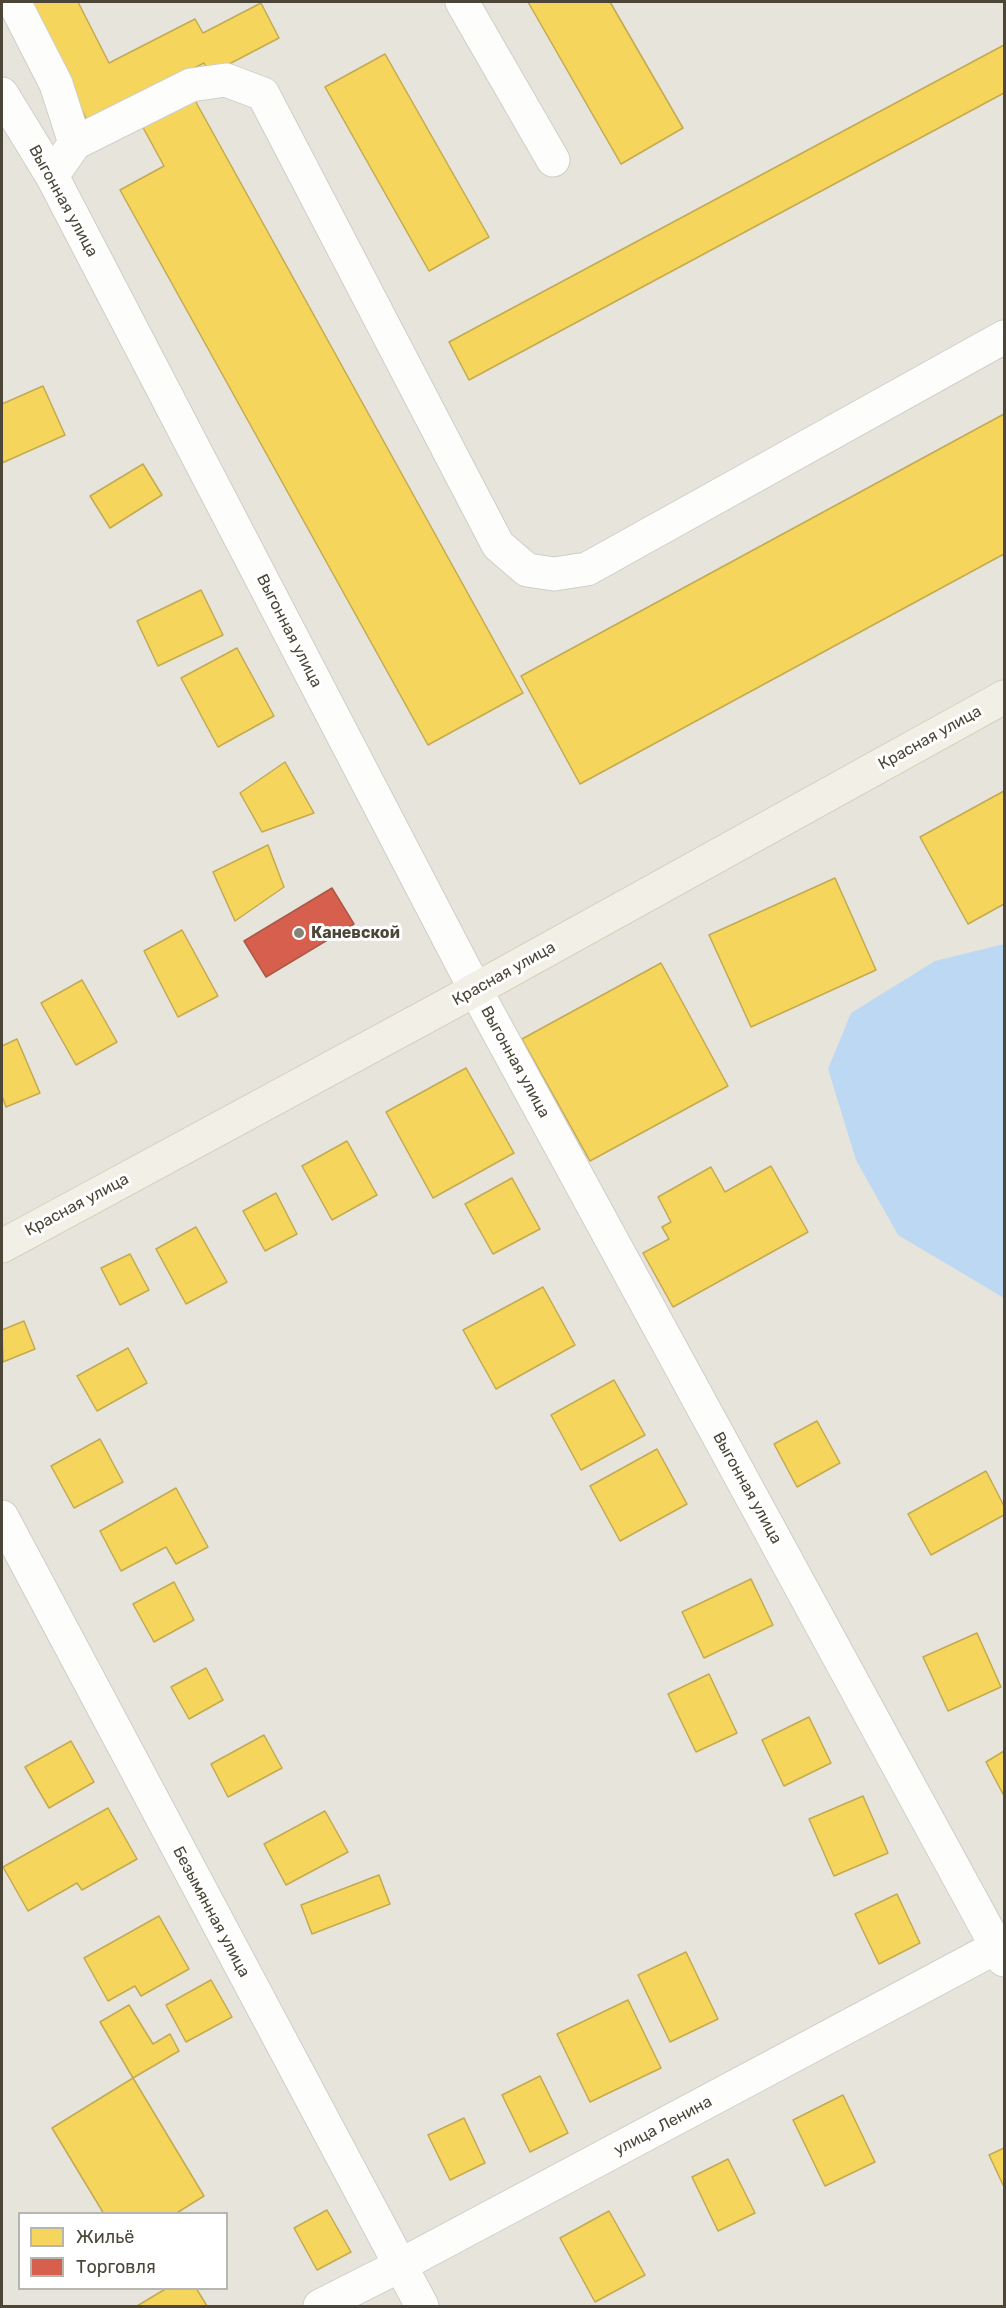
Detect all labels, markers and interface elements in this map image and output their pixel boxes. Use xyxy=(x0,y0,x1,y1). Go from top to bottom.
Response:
street label: Выгонная улица xyxy=(24,142,102,260)
street label: Выгонная улица xyxy=(252,571,326,691)
street label: Красная улица xyxy=(875,702,985,774)
place label: Каневской xyxy=(311,923,400,943)
marker: Каневской xyxy=(292,926,306,940)
street label: Красная улица xyxy=(449,938,559,1010)
street label: Выгонная улица xyxy=(476,1003,554,1121)
street label: Красная улица xyxy=(22,1170,132,1240)
street label: Выгонная улица xyxy=(708,1429,786,1547)
street label: Безымянная улица xyxy=(168,1843,254,1981)
street label: улица Ленина xyxy=(611,2092,715,2160)
legend xyxy=(18,2212,228,2290)
text: Жильё xyxy=(76,2226,134,2248)
text: Торговля xyxy=(76,2256,156,2278)

